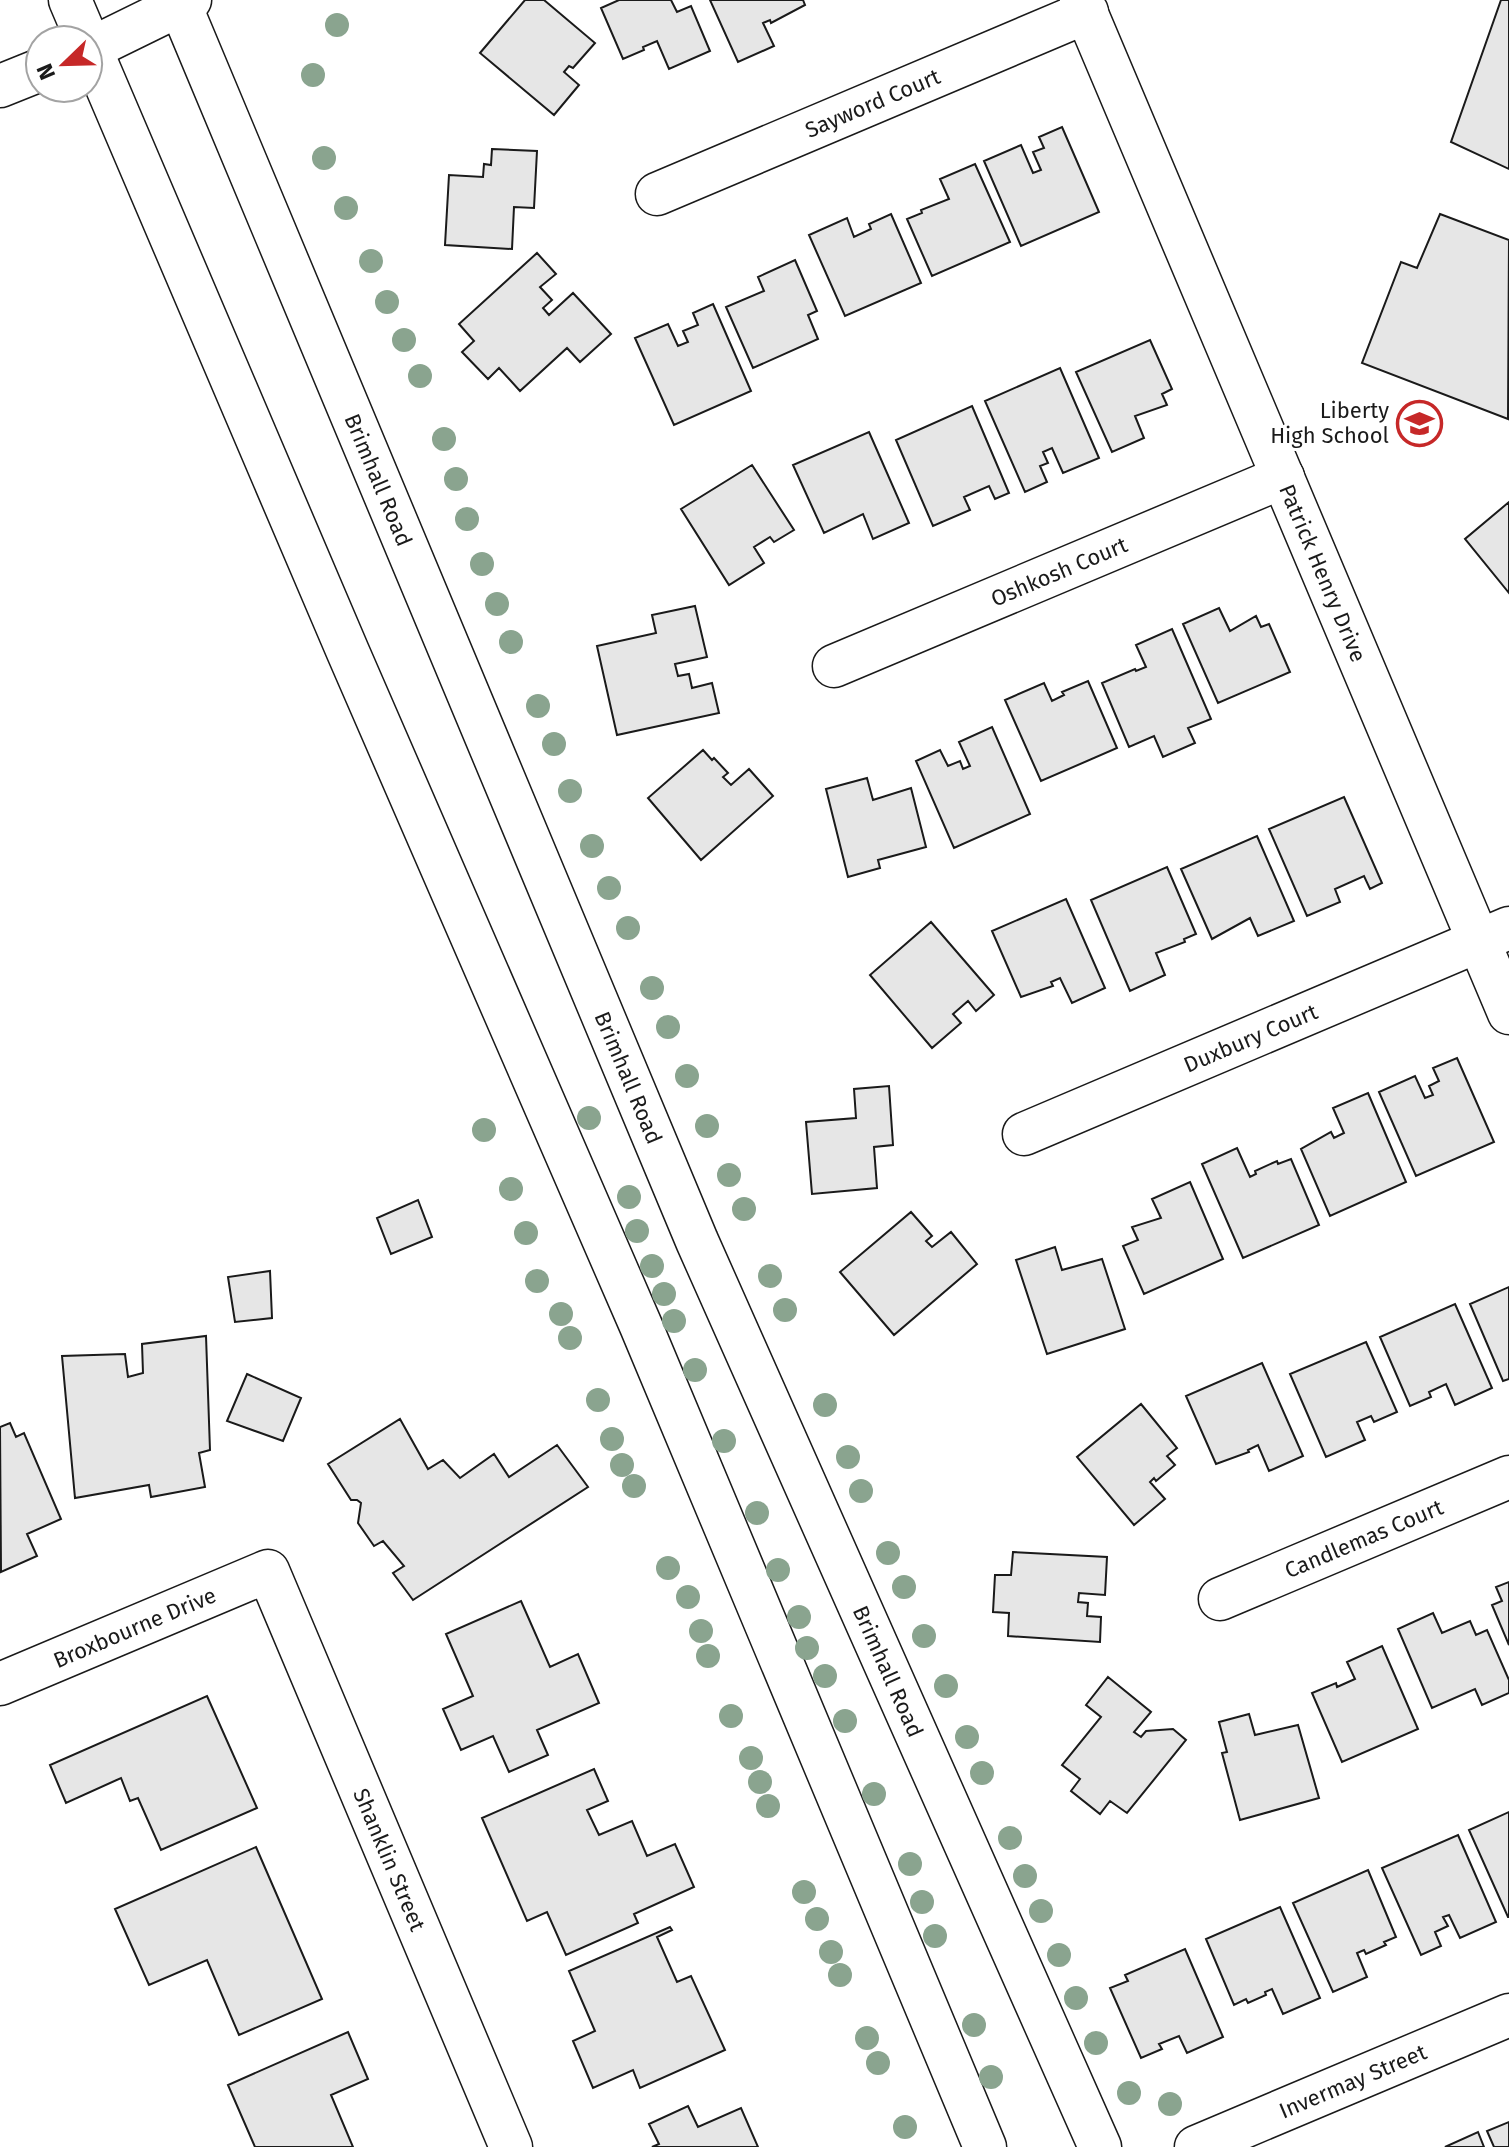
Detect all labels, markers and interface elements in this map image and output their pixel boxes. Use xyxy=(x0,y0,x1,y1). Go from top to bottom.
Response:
north arrow xyxy=(24,24,104,104)
text: N xyxy=(31,60,61,84)
street label: Sayword Court xyxy=(801,62,944,143)
place label: Liberty High School xyxy=(1270,397,1389,449)
school or university icon: Liberty High School xyxy=(1396,399,1444,447)
street label: Brimhall Road xyxy=(339,409,418,550)
street label: Patrick Henry Drive xyxy=(1274,480,1373,666)
street label: Oshkosh Court xyxy=(987,531,1131,612)
street label: Duxbury Court xyxy=(1179,997,1321,1078)
street label: Brimhall Road xyxy=(589,1007,668,1148)
street label: Candlemas Court xyxy=(1281,1493,1447,1584)
street label: Broxbourne Drive xyxy=(49,1581,220,1674)
street label: Brimhall Road xyxy=(847,1601,929,1741)
street label: Shanklin Street xyxy=(348,1784,432,1935)
street label: Invermay Street xyxy=(1275,2038,1430,2124)

